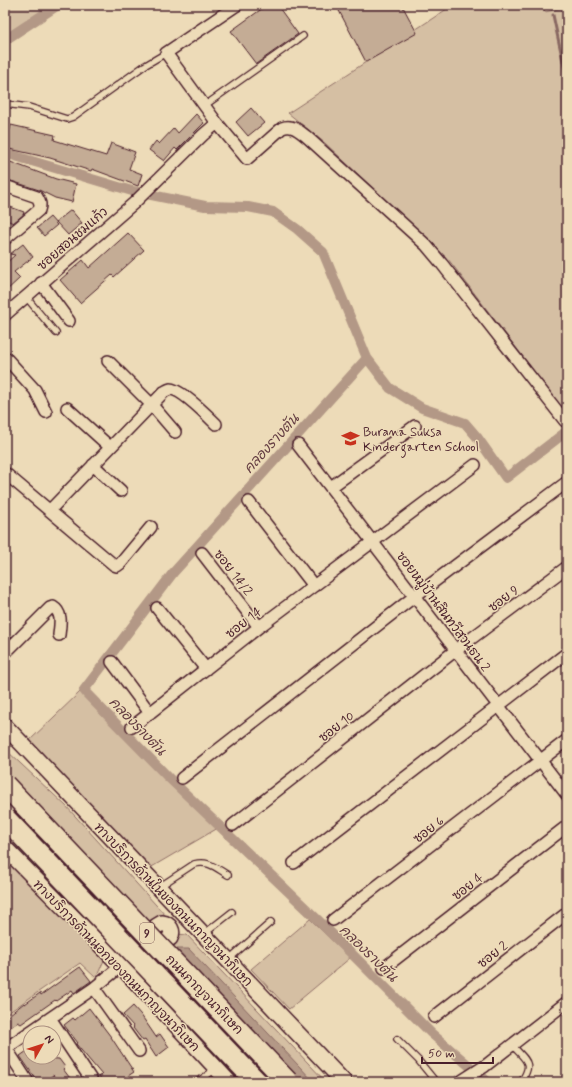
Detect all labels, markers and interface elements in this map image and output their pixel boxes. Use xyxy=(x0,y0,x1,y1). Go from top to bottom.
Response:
street label: ซอยสอนชมแก้ว xyxy=(34,203,112,274)
water label: คลองรางตัน xyxy=(240,409,304,477)
place label: Burana Suksa Kindergarten School xyxy=(363,424,479,458)
school or university icon: Burana Suksa Kindergarten School xyxy=(340,428,360,448)
street label: ซอย 14/2 xyxy=(210,547,256,600)
street label: ซอยหมู่บ้านสินทวีสวนธน 2 xyxy=(392,548,495,676)
street label: ซอย 9 xyxy=(485,582,523,616)
street label: ซอย 14 xyxy=(222,604,266,643)
water label: คลองรางตัน xyxy=(105,694,170,760)
street label: ซอย 10 xyxy=(316,708,358,747)
street label: ซอย 6 xyxy=(410,813,448,847)
street label: ทางบริการด้านในของถนนกาญจนาภิเษก xyxy=(90,818,257,991)
street label: ซอย 4 xyxy=(449,869,487,905)
street label: ทางบริการด้านนอกของถนนกาญจนาภิเษก xyxy=(30,876,204,1054)
water label: คลองรางตัน xyxy=(335,921,402,987)
road number: 9 xyxy=(140,923,154,943)
street label: ซอย 2 xyxy=(474,938,512,972)
street label: ถนนกาญจนาภิเษก xyxy=(163,951,247,1037)
north arrow xyxy=(22,1025,62,1065)
text: N xyxy=(41,1032,57,1047)
scale bar xyxy=(422,1039,493,1065)
text: 50 m xyxy=(428,1046,455,1062)

